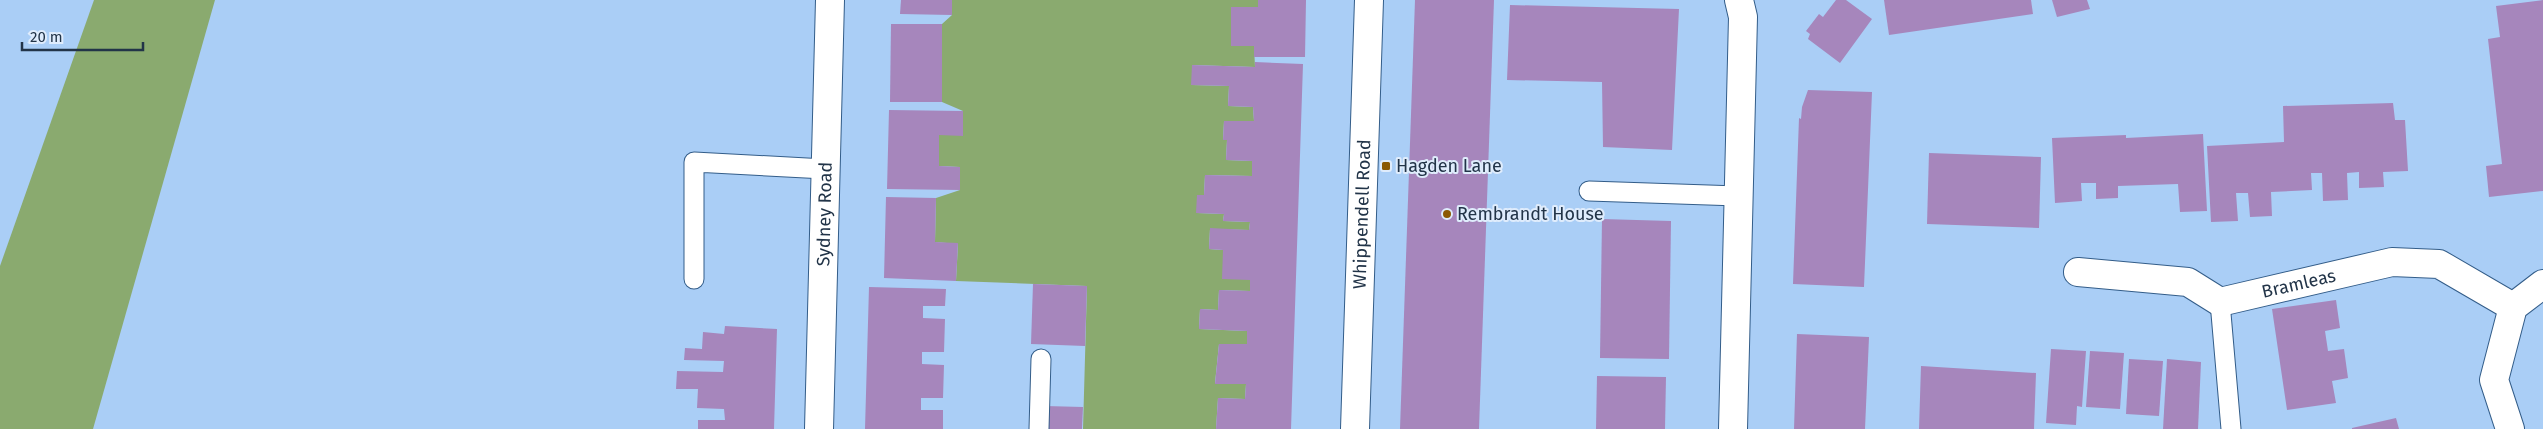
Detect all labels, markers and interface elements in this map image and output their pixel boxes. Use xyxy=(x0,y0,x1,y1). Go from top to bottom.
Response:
scale bar xyxy=(22,20,144,52)
text: 20 m xyxy=(30,28,63,46)
street label: Whippendell Road xyxy=(1349,139,1375,289)
place label: Hagden Lane xyxy=(1396,155,1502,177)
marker: Hagden Lane xyxy=(1380,160,1392,172)
street label: Sydney Road xyxy=(812,161,837,267)
place label: Rembrandt House xyxy=(1457,203,1604,225)
marker: Rembrandt House xyxy=(1441,208,1453,220)
street label: Bramleas xyxy=(2260,264,2338,303)

